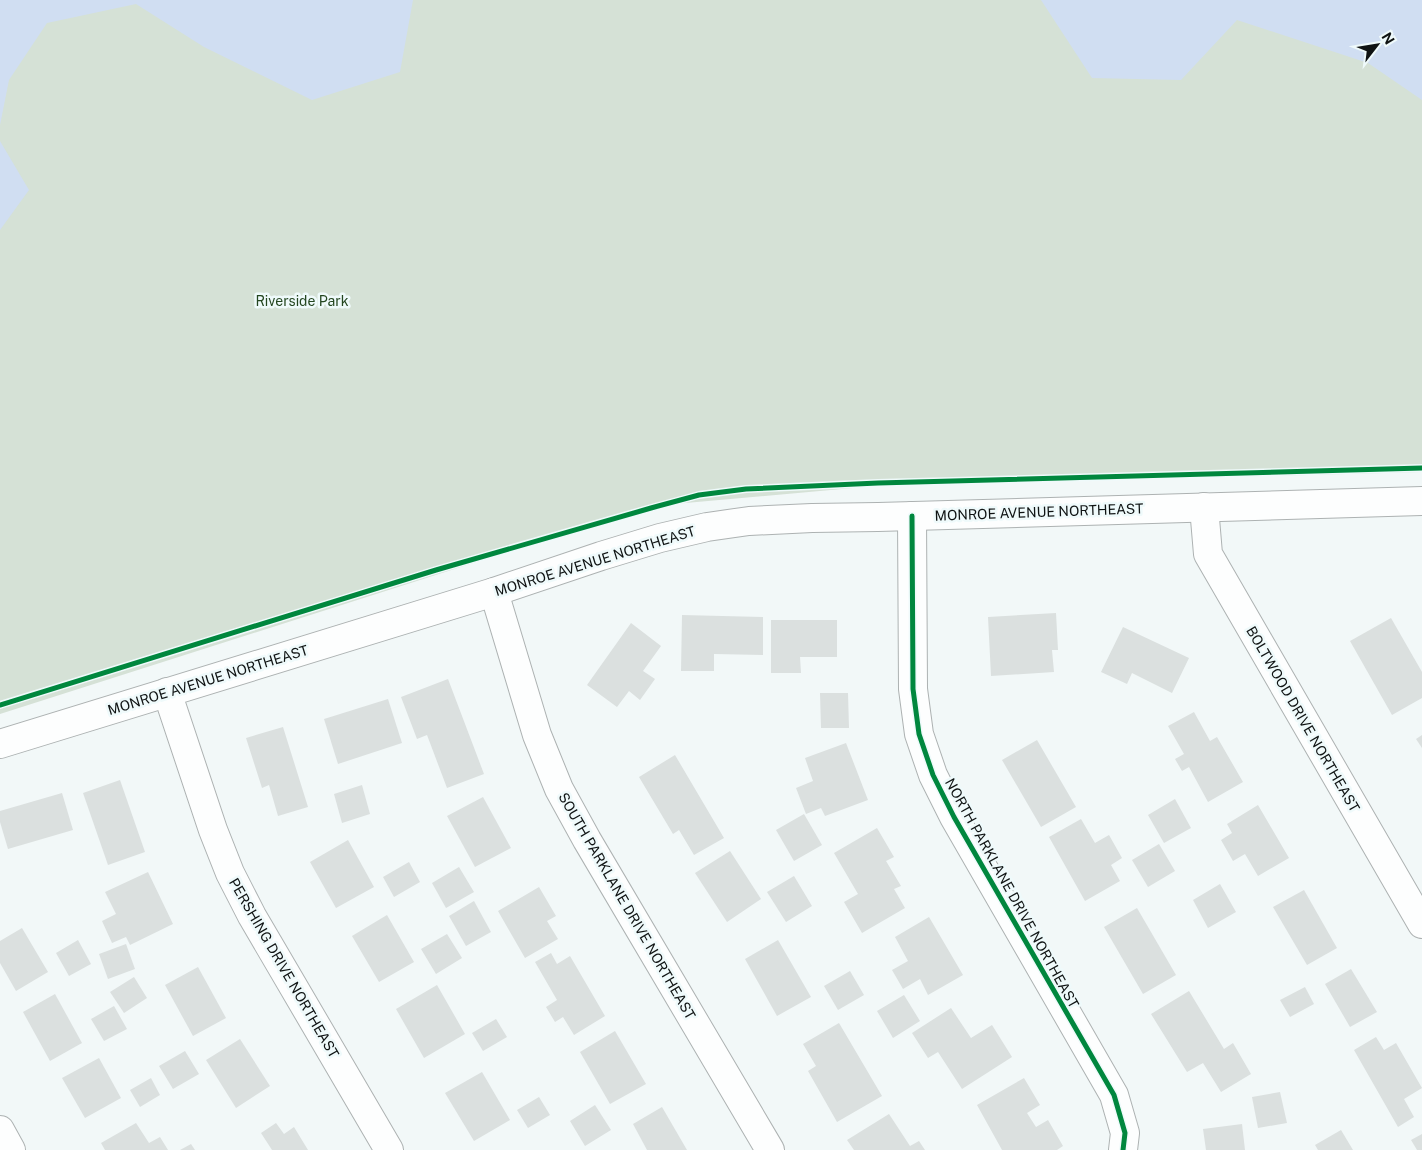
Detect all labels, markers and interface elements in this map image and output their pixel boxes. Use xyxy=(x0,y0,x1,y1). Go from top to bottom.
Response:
north arrow xyxy=(1352,20,1402,70)
text: N xyxy=(1378,29,1398,47)
park label: Riverside Park xyxy=(255,293,349,309)
street label: MONROE AVENUE NORTHEAST xyxy=(934,500,1144,524)
street label: MONROE AVENUE NORTHEAST xyxy=(493,523,697,599)
street label: BOLTWOOD DRIVE NORTHEAST xyxy=(1243,623,1363,815)
street label: MONROE AVENUE NORTHEAST xyxy=(106,642,310,718)
street label: NORTH PARKLANE DRIVE NORTHEAST xyxy=(942,775,1082,1011)
street label: SOUTH PARKLANE DRIVE NORTHEAST xyxy=(555,790,699,1022)
street label: PERSHING DRIVE NORTHEAST xyxy=(226,875,342,1061)

